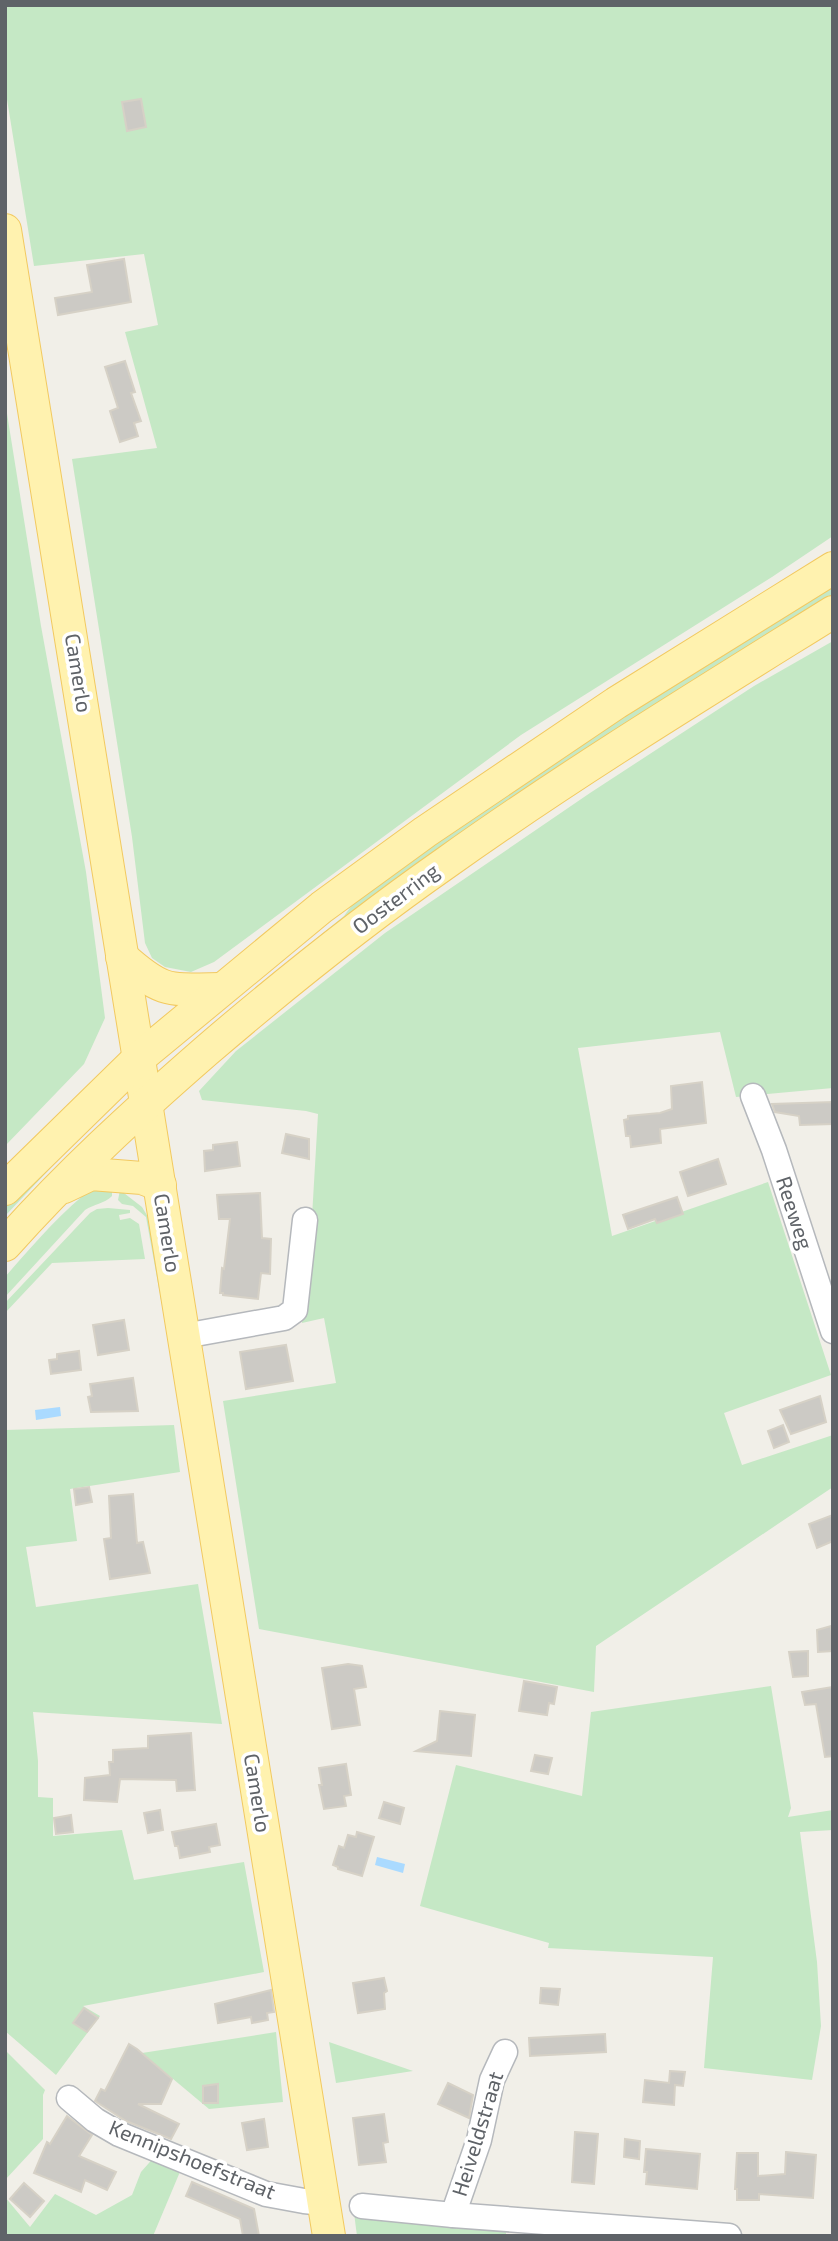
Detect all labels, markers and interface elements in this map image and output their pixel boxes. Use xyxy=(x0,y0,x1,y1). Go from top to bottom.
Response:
street label: Camerlo xyxy=(61,631,98,714)
street label: Oosterring xyxy=(347,857,444,938)
street label: Reeweg xyxy=(772,1173,819,1253)
street label: Camerlo xyxy=(150,1191,187,1274)
street label: Camerlo xyxy=(240,1751,277,1834)
street label: Heiveldstraat xyxy=(446,2068,507,2199)
street label: Kennipshoefstraat xyxy=(106,2114,279,2203)

